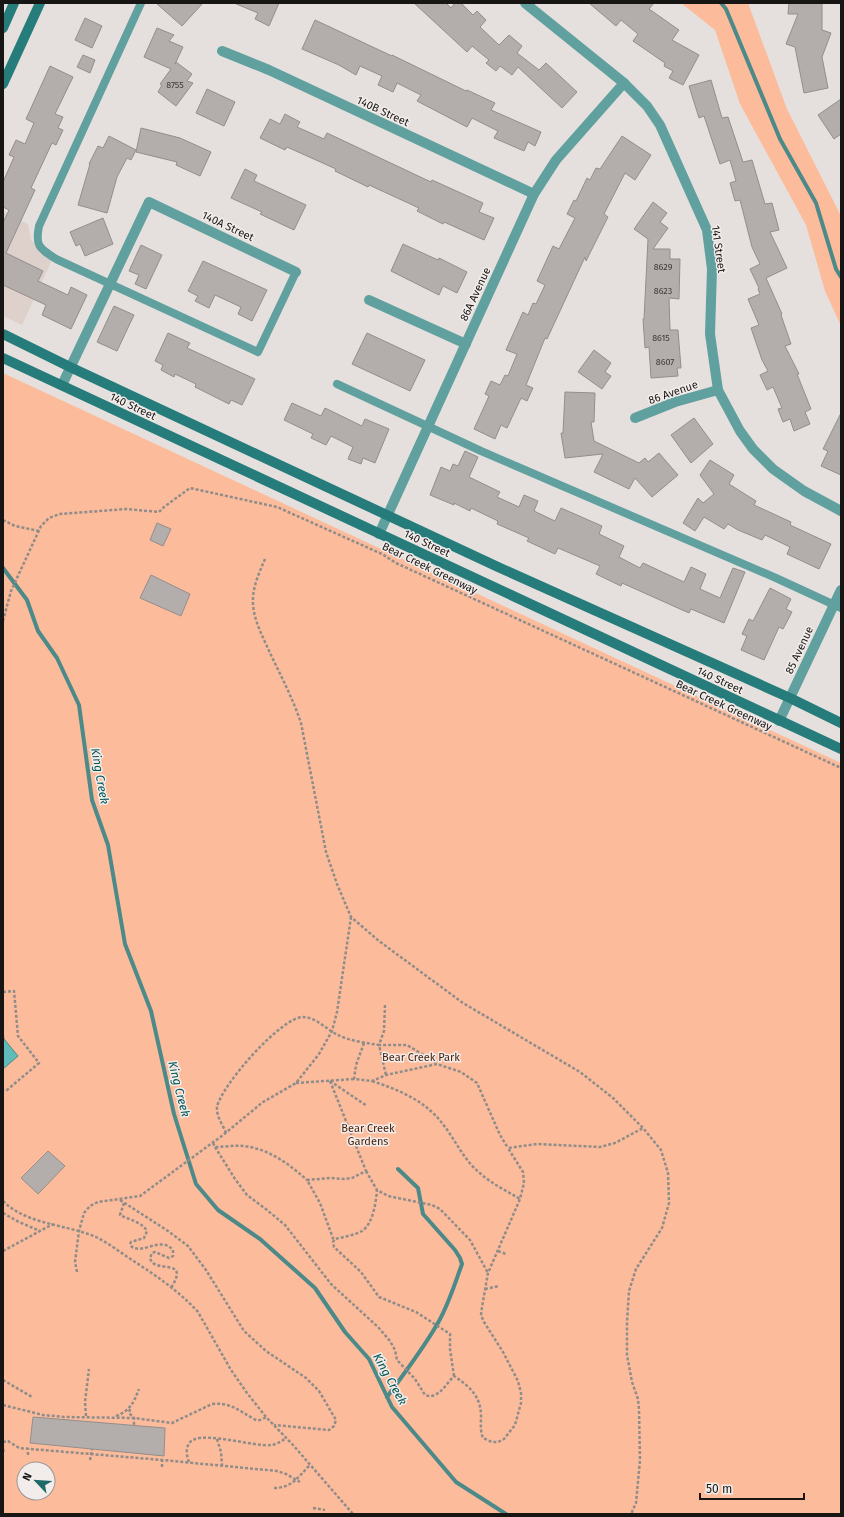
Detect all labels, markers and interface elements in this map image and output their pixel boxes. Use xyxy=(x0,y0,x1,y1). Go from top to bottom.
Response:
house number: 8755 xyxy=(166,80,184,90)
street label: 140B Street xyxy=(355,94,411,129)
street label: 140A Street xyxy=(200,209,256,244)
street label: 141 Street xyxy=(709,225,728,274)
house number: 8629 xyxy=(654,262,673,272)
street label: 86A Avenue xyxy=(457,265,494,323)
house number: 8623 xyxy=(654,286,672,296)
house number: 8615 xyxy=(652,333,670,343)
house number: 8607 xyxy=(656,357,674,367)
street label: 86 Avenue xyxy=(647,378,700,407)
street label: 140 Street xyxy=(108,390,158,423)
street label: 140 Street xyxy=(402,527,452,560)
street label: Bear Creek Greenway xyxy=(380,540,480,597)
street label: 85 Avenue xyxy=(783,624,816,676)
street label: 140 Street xyxy=(695,664,745,697)
street label: Bear Creek Greenway xyxy=(674,677,774,734)
water label: King Creek xyxy=(88,747,112,806)
park label: Bear Creek Park xyxy=(382,1051,460,1064)
water label: King Creek xyxy=(165,1060,193,1119)
park label: Bear Creek Gardens xyxy=(341,1122,395,1148)
water label: King Creek xyxy=(370,1351,410,1408)
north arrow xyxy=(16,1461,56,1501)
text: N xyxy=(20,1471,35,1483)
scale bar xyxy=(700,1475,804,1501)
text: 50 m xyxy=(706,1482,732,1496)

